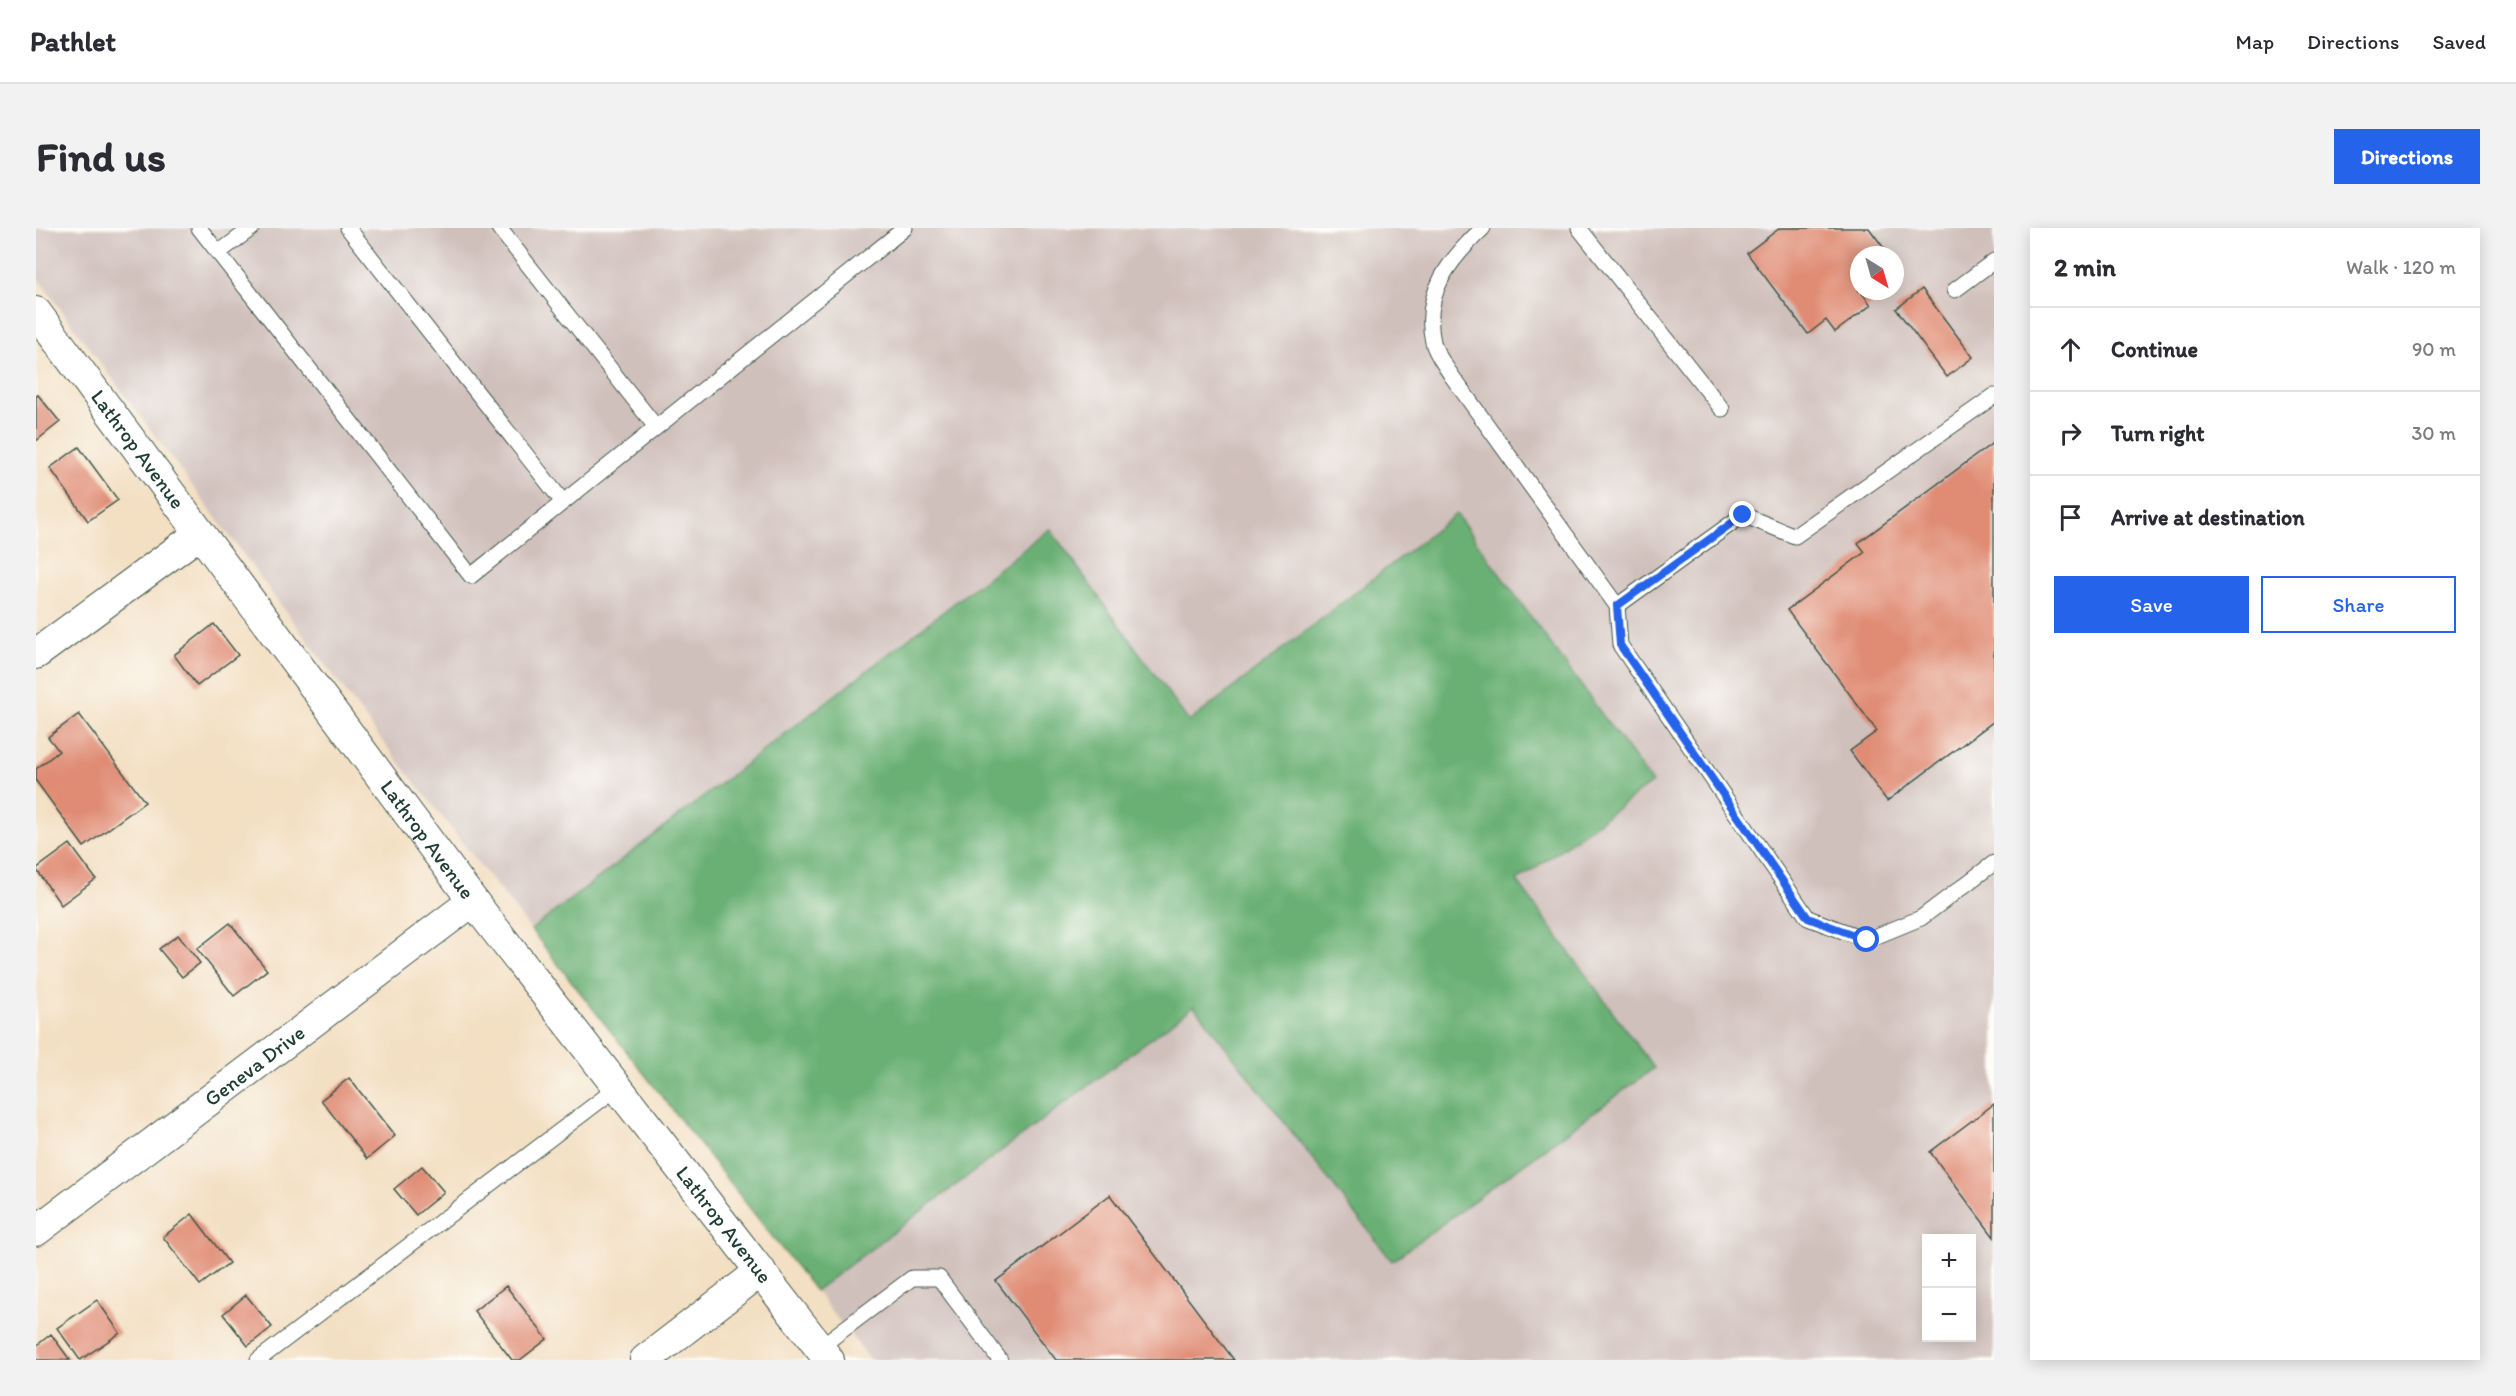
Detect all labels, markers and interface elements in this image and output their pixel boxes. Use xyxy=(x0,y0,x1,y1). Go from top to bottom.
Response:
text: Pathlet xyxy=(30,24,116,58)
text: Map xyxy=(2236,29,2274,54)
text: Directions xyxy=(2307,29,2399,54)
text: Saved xyxy=(2432,29,2486,54)
button: Directions xyxy=(2334,129,2480,184)
text: Find us xyxy=(36,131,166,182)
north arrow xyxy=(1850,246,1904,300)
text: 2 min xyxy=(2054,251,2116,283)
text: Walk · 120 m xyxy=(2346,255,2456,279)
icon: ahead xyxy=(2054,333,2087,366)
text: Continue xyxy=(2111,336,2198,363)
text: 90 m xyxy=(2412,337,2456,361)
street label: Lathrop Avenue xyxy=(86,385,191,513)
icon: right xyxy=(2054,417,2087,450)
text: Turn right xyxy=(2111,420,2205,447)
text: 30 m xyxy=(2411,421,2456,445)
route end xyxy=(1729,501,1755,527)
icon: arrive xyxy=(2054,501,2087,534)
text: Arrive at destination xyxy=(2111,504,2305,531)
button: Save xyxy=(2054,576,2249,633)
button: Share xyxy=(2261,576,2456,633)
street label: Lathrop Avenue xyxy=(376,775,480,904)
route start xyxy=(1853,926,1879,952)
street label: Geneva Drive xyxy=(199,1020,309,1111)
street label: Lathrop Avenue xyxy=(671,1161,778,1288)
map controls xyxy=(1922,1234,1976,1342)
button: + xyxy=(1922,1234,1976,1288)
button: − xyxy=(1922,1288,1976,1342)

